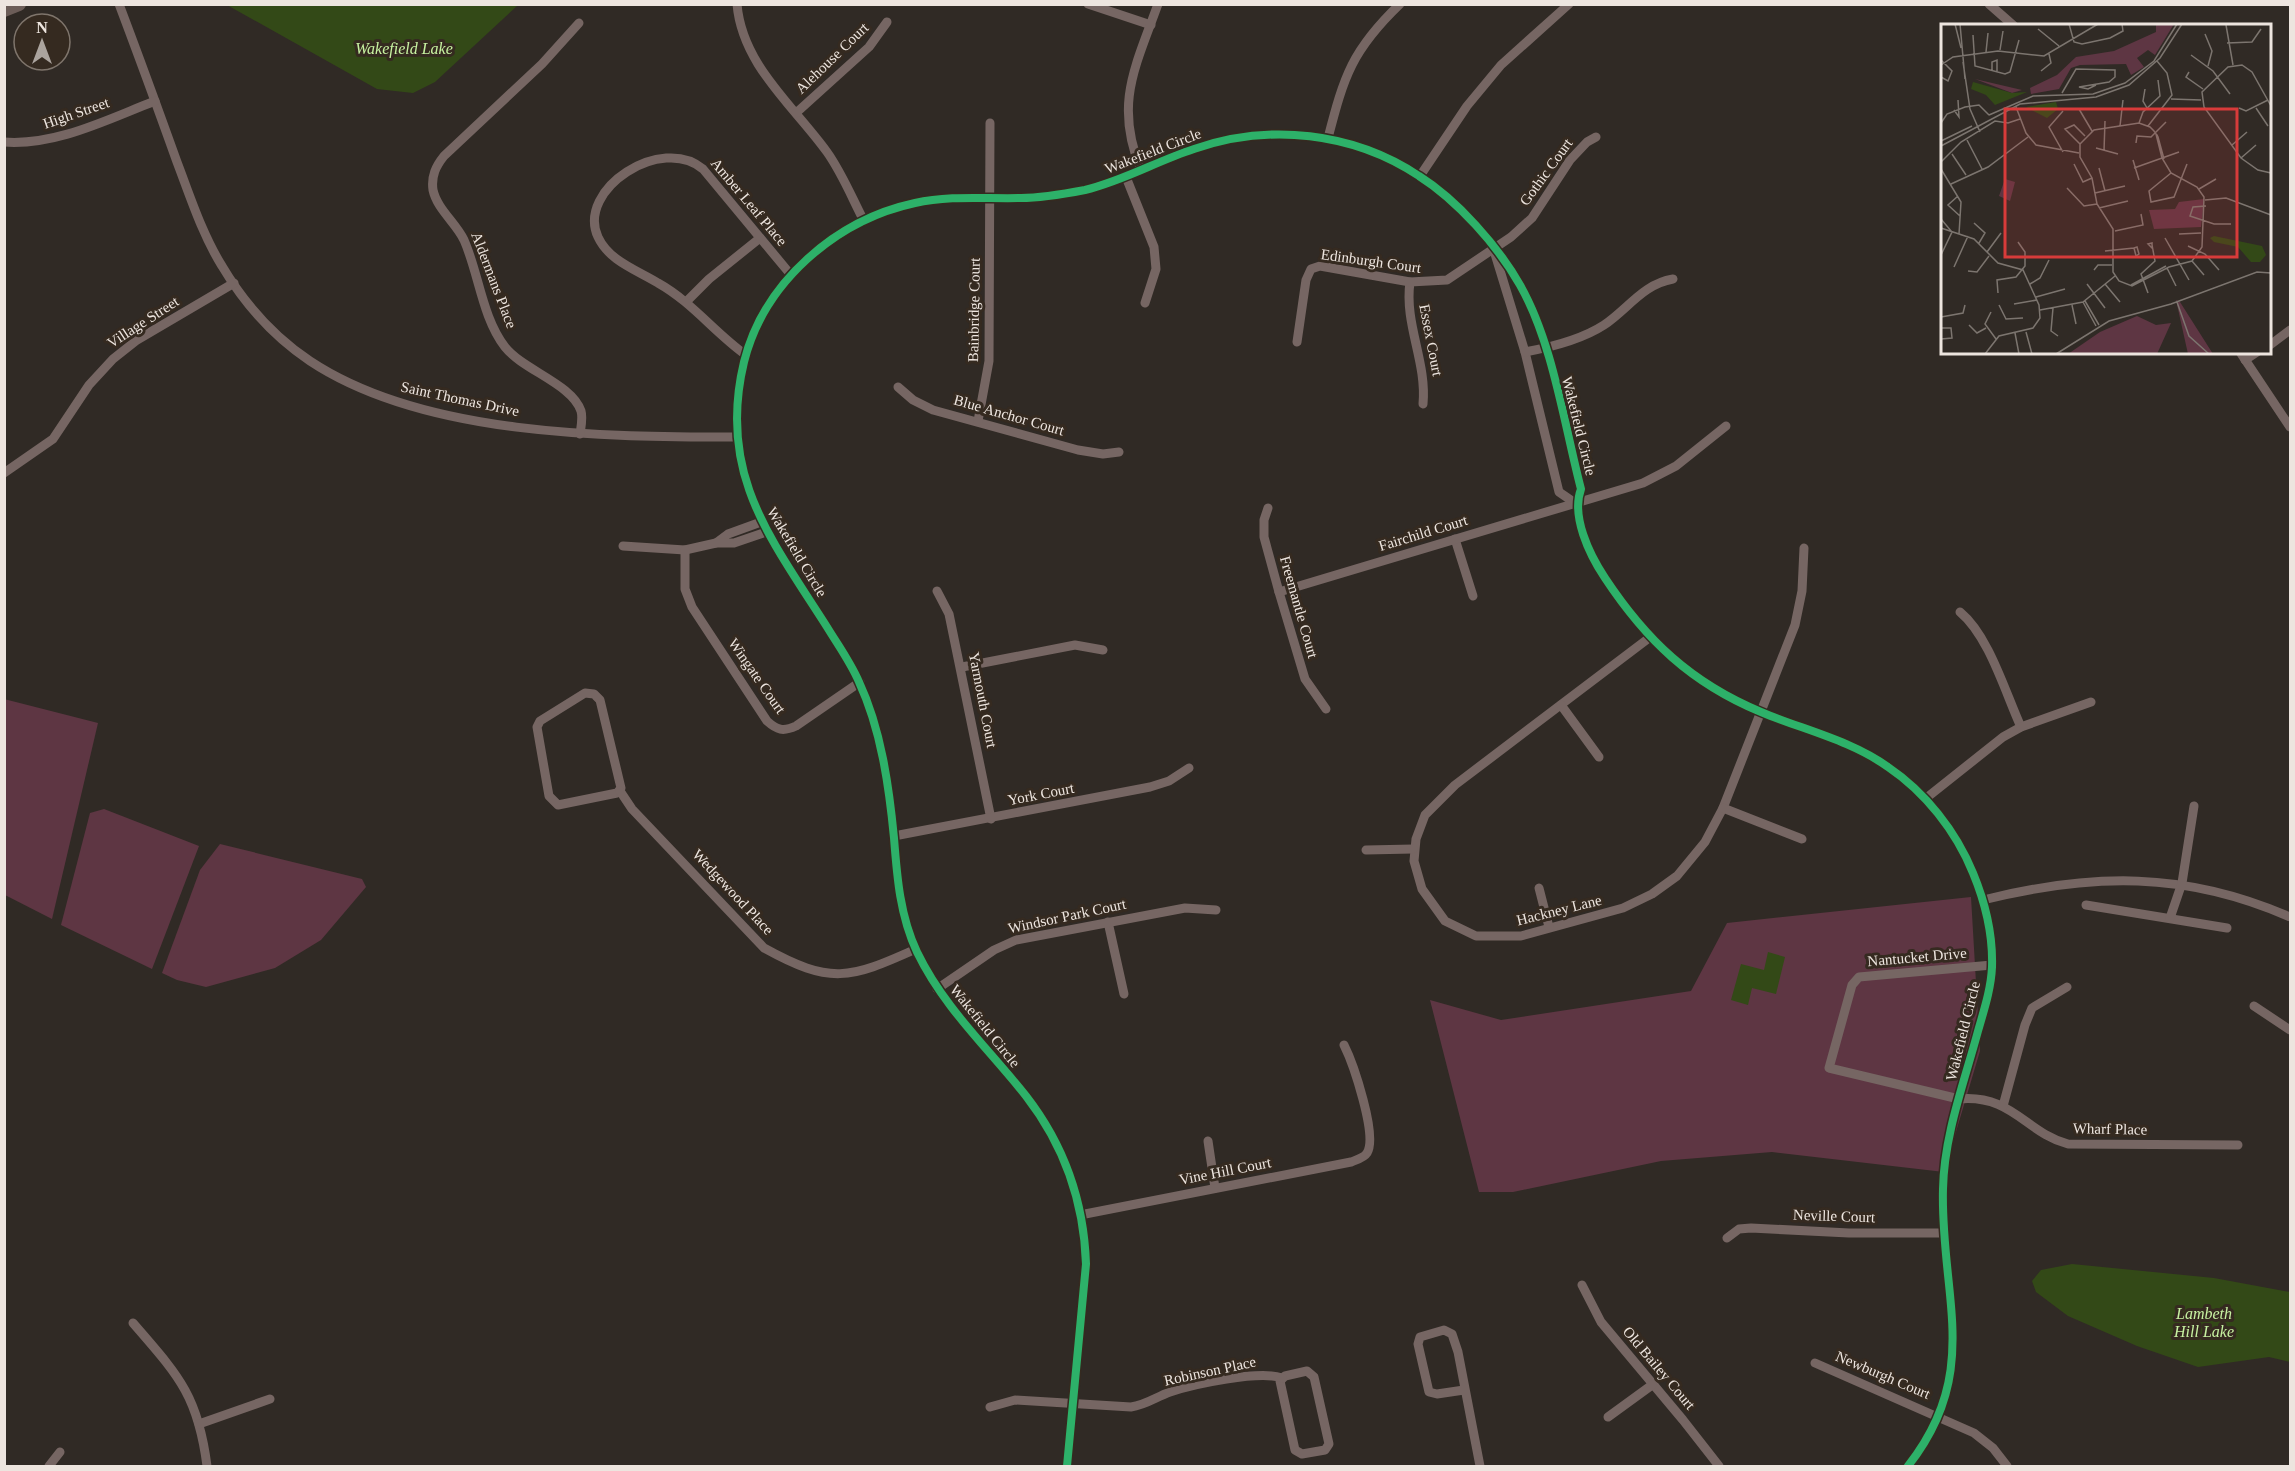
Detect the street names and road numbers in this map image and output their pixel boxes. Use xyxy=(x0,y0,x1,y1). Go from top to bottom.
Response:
street label: Alehouse Court xyxy=(792,19,872,97)
street label: High Street xyxy=(41,94,112,132)
street label: Wakefield Circle xyxy=(1103,125,1204,177)
street label: Gothic Court xyxy=(1516,135,1576,209)
street label: Amber Leaf Place xyxy=(708,155,790,249)
street label: Aldermans Place xyxy=(468,229,520,331)
street label: Edinburgh Court xyxy=(1320,246,1423,276)
street label: Bainbridge Court xyxy=(965,257,983,362)
street label: Village Street xyxy=(104,293,182,351)
street label: Essex Court xyxy=(1416,303,1446,378)
street label: Wakefield Circle xyxy=(1559,375,1599,478)
street label: Saint Thomas Drive xyxy=(399,379,521,419)
street label: Blue Anchor Court xyxy=(952,392,1067,439)
street label: Wakefield Circle xyxy=(764,504,830,600)
street label: Fairchild Court xyxy=(1377,512,1470,554)
street label: Freemantle Court xyxy=(1277,554,1321,661)
street label: Wingate Court xyxy=(725,635,789,717)
street label: Yarmouth Court xyxy=(966,651,1000,750)
street label: York Court xyxy=(1006,780,1076,808)
street label: Wedgewood Place xyxy=(689,846,777,938)
street label: Hackney Lane xyxy=(1515,892,1603,928)
street label: Windsor Park Court xyxy=(1007,896,1128,936)
street label: Nantucket Drive xyxy=(1867,945,1968,969)
street label: Wakefield Circle xyxy=(1943,979,1983,1082)
street label: Wakefield Circle xyxy=(947,981,1023,1071)
street label: Wharf Place xyxy=(2073,1120,2148,1138)
street label: Vine Hill Court xyxy=(1178,1154,1273,1188)
street label: Neville Court xyxy=(1793,1207,1876,1225)
street label: Old Bailey Court xyxy=(1620,1323,1699,1413)
street label: Newburgh Court xyxy=(1833,1348,1933,1402)
street label: Robinson Place xyxy=(1162,1353,1258,1389)

